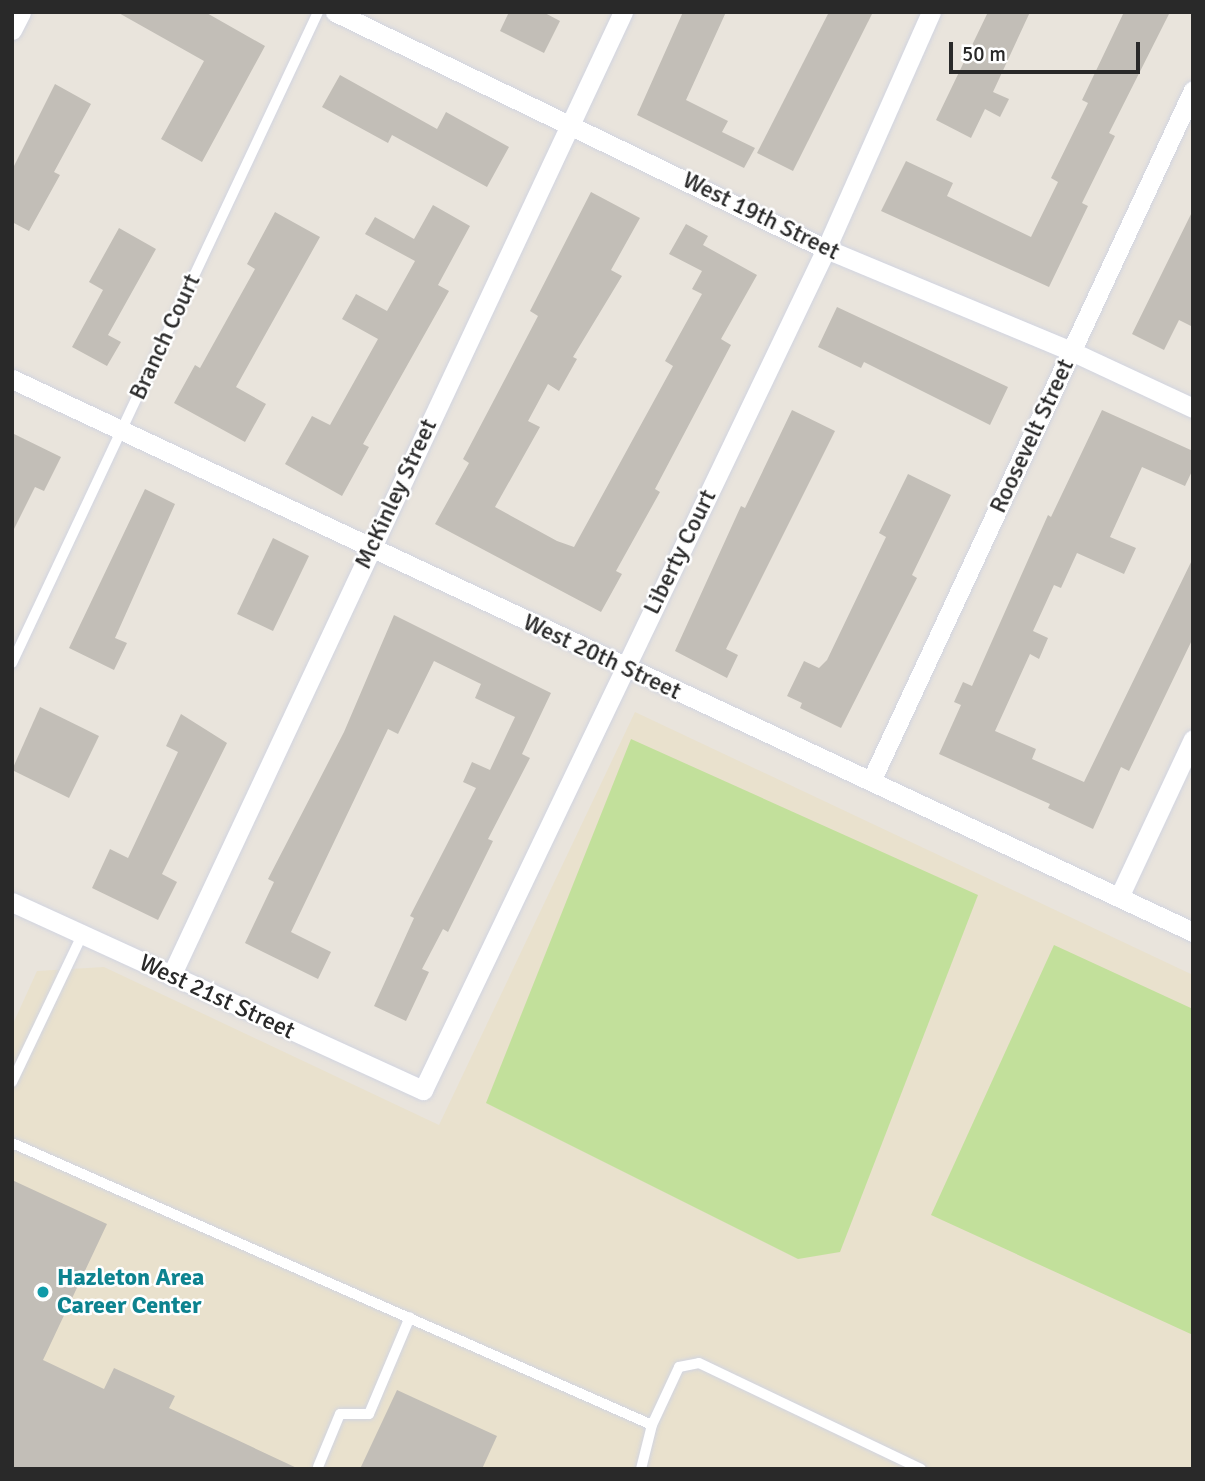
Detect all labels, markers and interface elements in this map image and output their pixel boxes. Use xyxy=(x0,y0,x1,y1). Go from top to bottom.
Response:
scale bar xyxy=(953,28,1144,72)
text: 50 m xyxy=(962,41,1006,67)
street label: West 19th Street xyxy=(678,166,844,266)
street label: Branch Court xyxy=(123,270,207,404)
street label: Roosevelt Street xyxy=(984,354,1080,518)
street label: McKinley Street xyxy=(349,414,443,574)
street label: Liberty Court xyxy=(637,485,723,619)
street label: West 20th Street xyxy=(518,608,686,706)
street label: West 21st Street xyxy=(135,948,299,1046)
place label: Hazleton Area Career Center xyxy=(57,1264,204,1320)
marker: Hazleton Area Career Center xyxy=(35,1284,51,1300)

